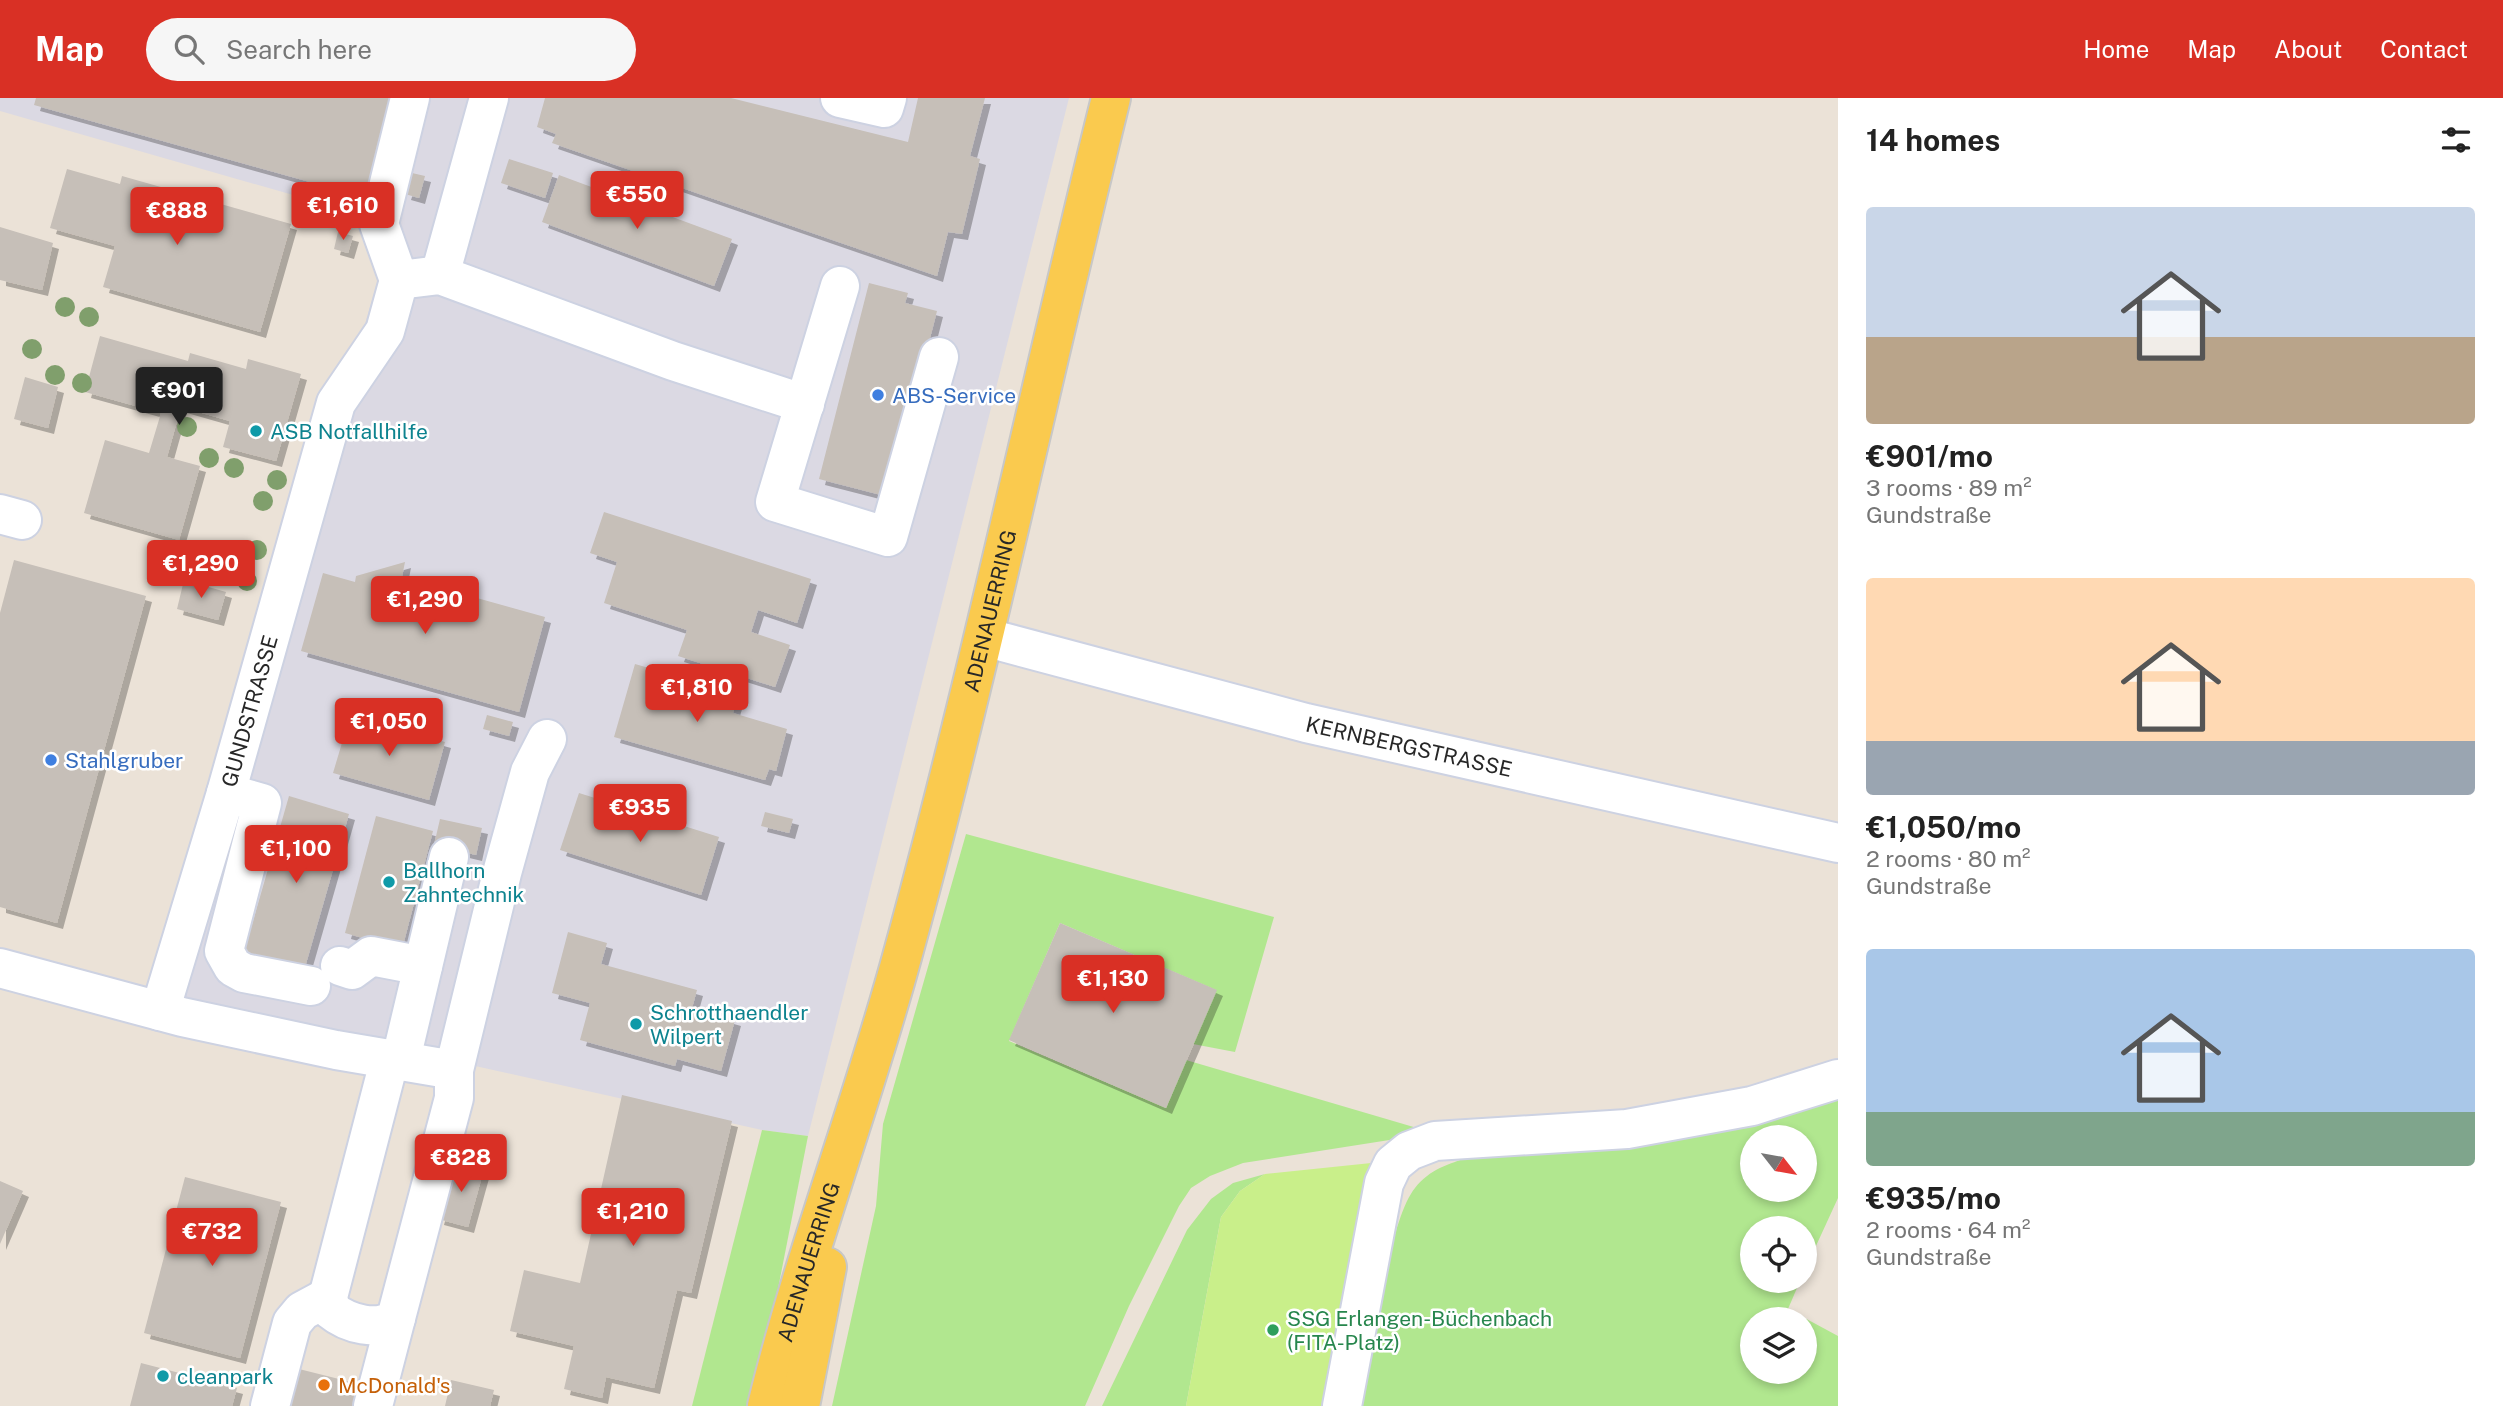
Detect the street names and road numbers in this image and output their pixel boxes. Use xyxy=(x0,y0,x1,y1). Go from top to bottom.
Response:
street label: ADENAUERRING xyxy=(958,527,1021,695)
street label: GUNDSTRASSE xyxy=(216,632,282,790)
street label: KERNBERGSTRASSE xyxy=(1304,711,1515,782)
street label: ADENAUERRING xyxy=(772,1179,844,1345)

